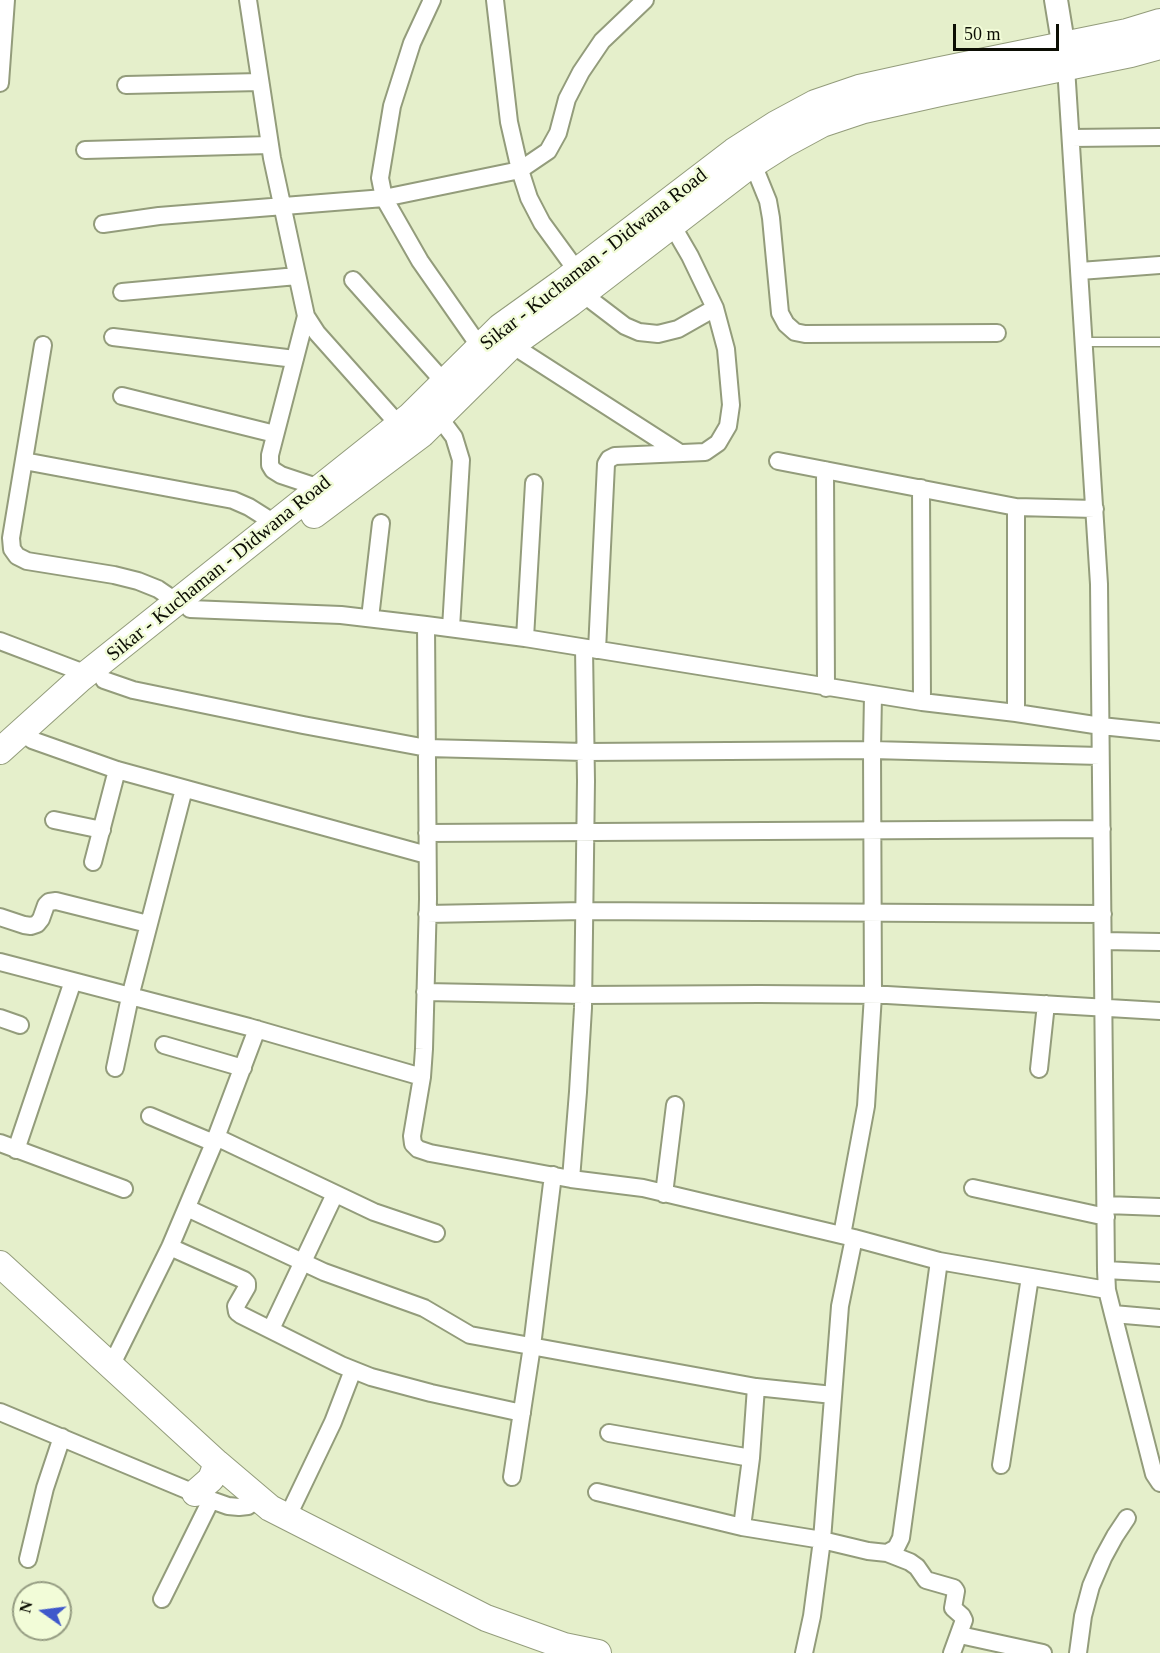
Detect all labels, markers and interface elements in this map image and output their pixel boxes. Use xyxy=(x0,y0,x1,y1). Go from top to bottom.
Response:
scale bar xyxy=(956,12,1062,50)
text: 50 m xyxy=(964,24,1001,44)
street label: Sikar - Kuchaman - Didwana Road xyxy=(476,164,712,356)
street label: Sikar - Kuchaman - Didwana Road xyxy=(102,471,336,667)
north arrow xyxy=(12,1581,72,1641)
text: N xyxy=(16,1599,36,1615)

